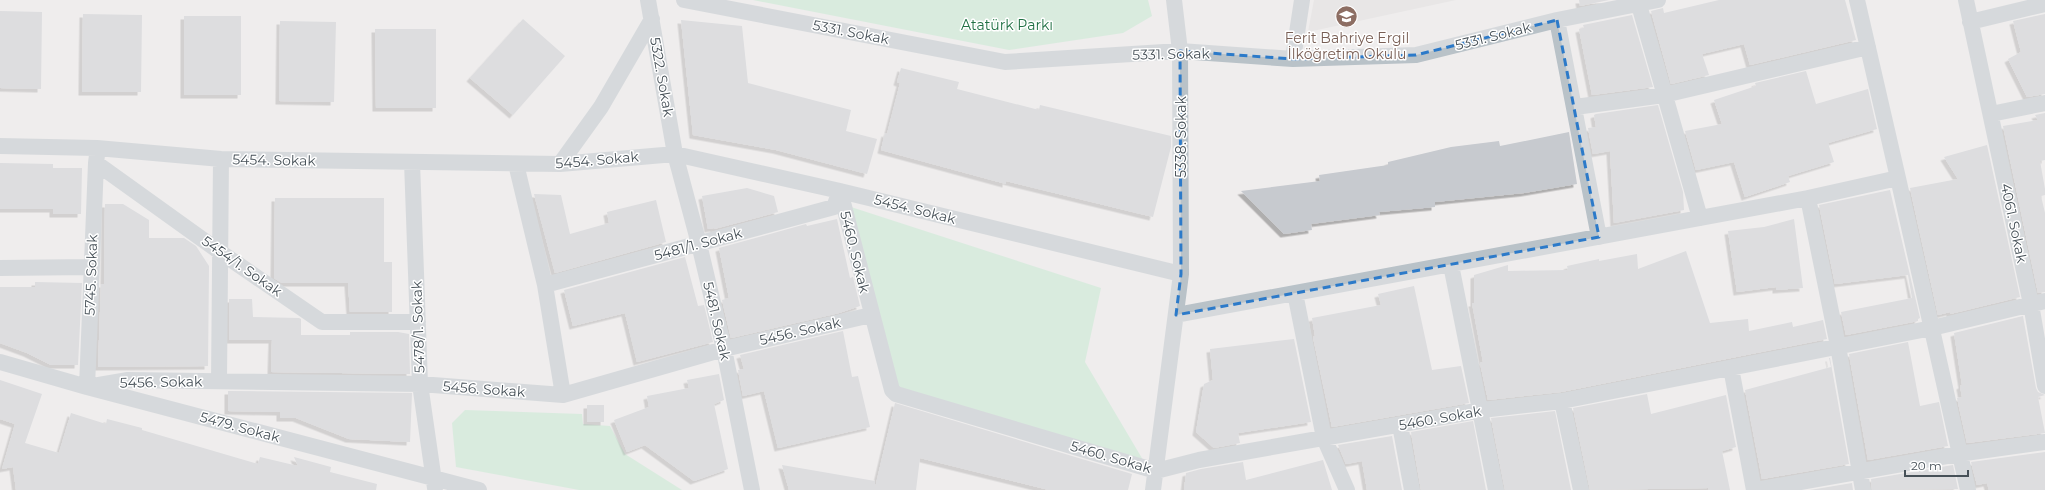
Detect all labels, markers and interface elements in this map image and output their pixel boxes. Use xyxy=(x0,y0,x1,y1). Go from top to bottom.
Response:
school or university icon: Ferit Bahriye Ergil İlköğretim Okulu xyxy=(1334,3,1360,29)
street label: 5331. Sokak xyxy=(811,16,891,48)
park label: Atatürk Parkı xyxy=(961,16,1053,34)
street label: 5331. Sokak xyxy=(1453,18,1533,54)
place label: Ferit Bahriye Ergil İlköğretim Okulu xyxy=(1285,29,1409,63)
street label: 5322. Sokak xyxy=(646,36,678,119)
street label: 5331. Sokak xyxy=(1132,44,1211,64)
street label: 5338. Sokak xyxy=(1172,96,1190,178)
street label: 5454. Sokak xyxy=(555,147,640,173)
street label: 5454. Sokak xyxy=(232,150,317,170)
street label: 4061. Sokak xyxy=(1997,182,2031,265)
street label: 5454. Sokak xyxy=(872,190,958,228)
street label: 5460. Sokak xyxy=(836,209,874,295)
street label: 5481/1. Sokak xyxy=(652,223,745,264)
street label: 5454/1. Sokak xyxy=(198,232,286,301)
street label: 5745. Sokak xyxy=(81,234,101,316)
street label: 5478/1. Sokak xyxy=(407,280,429,374)
street label: 5481. Sokak xyxy=(699,280,735,363)
street label: 5456. Sokak xyxy=(758,313,843,349)
street label: 5456. Sokak xyxy=(120,372,203,392)
street label: 5456. Sokak xyxy=(442,377,526,401)
street label: 5460. Sokak xyxy=(1397,402,1483,434)
street label: 5479. Sokak xyxy=(198,408,283,446)
street label: 5460. Sokak xyxy=(1068,437,1154,477)
scale bar xyxy=(1905,452,1968,478)
text: 20 m xyxy=(1911,458,1942,473)

